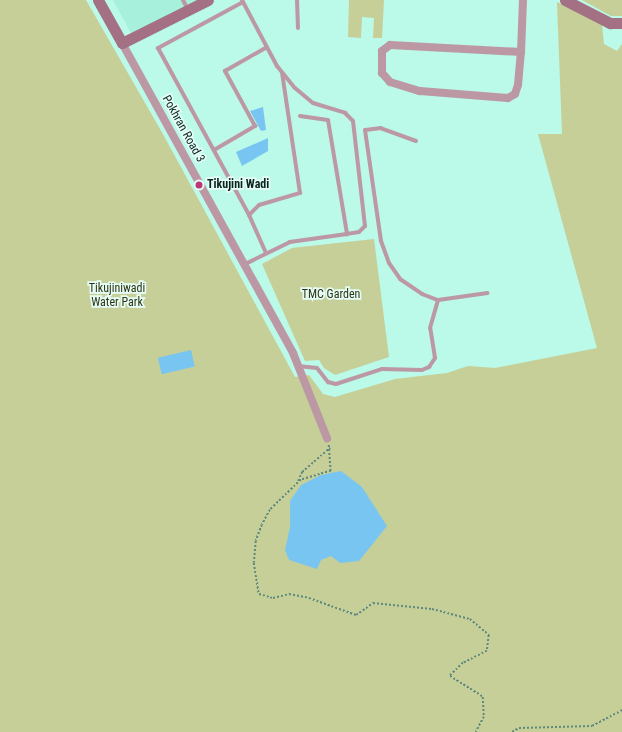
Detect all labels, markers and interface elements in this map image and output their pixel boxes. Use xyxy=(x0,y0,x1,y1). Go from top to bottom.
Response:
street label: Pokhran Road 3 xyxy=(159,93,207,165)
place label: Tikujini Wadi xyxy=(207,178,269,192)
marker: Tikujini Wadi xyxy=(194,180,204,190)
park label: Tikujiniwadi Water Park xyxy=(89,282,145,310)
park label: TMC Garden xyxy=(302,288,360,302)

